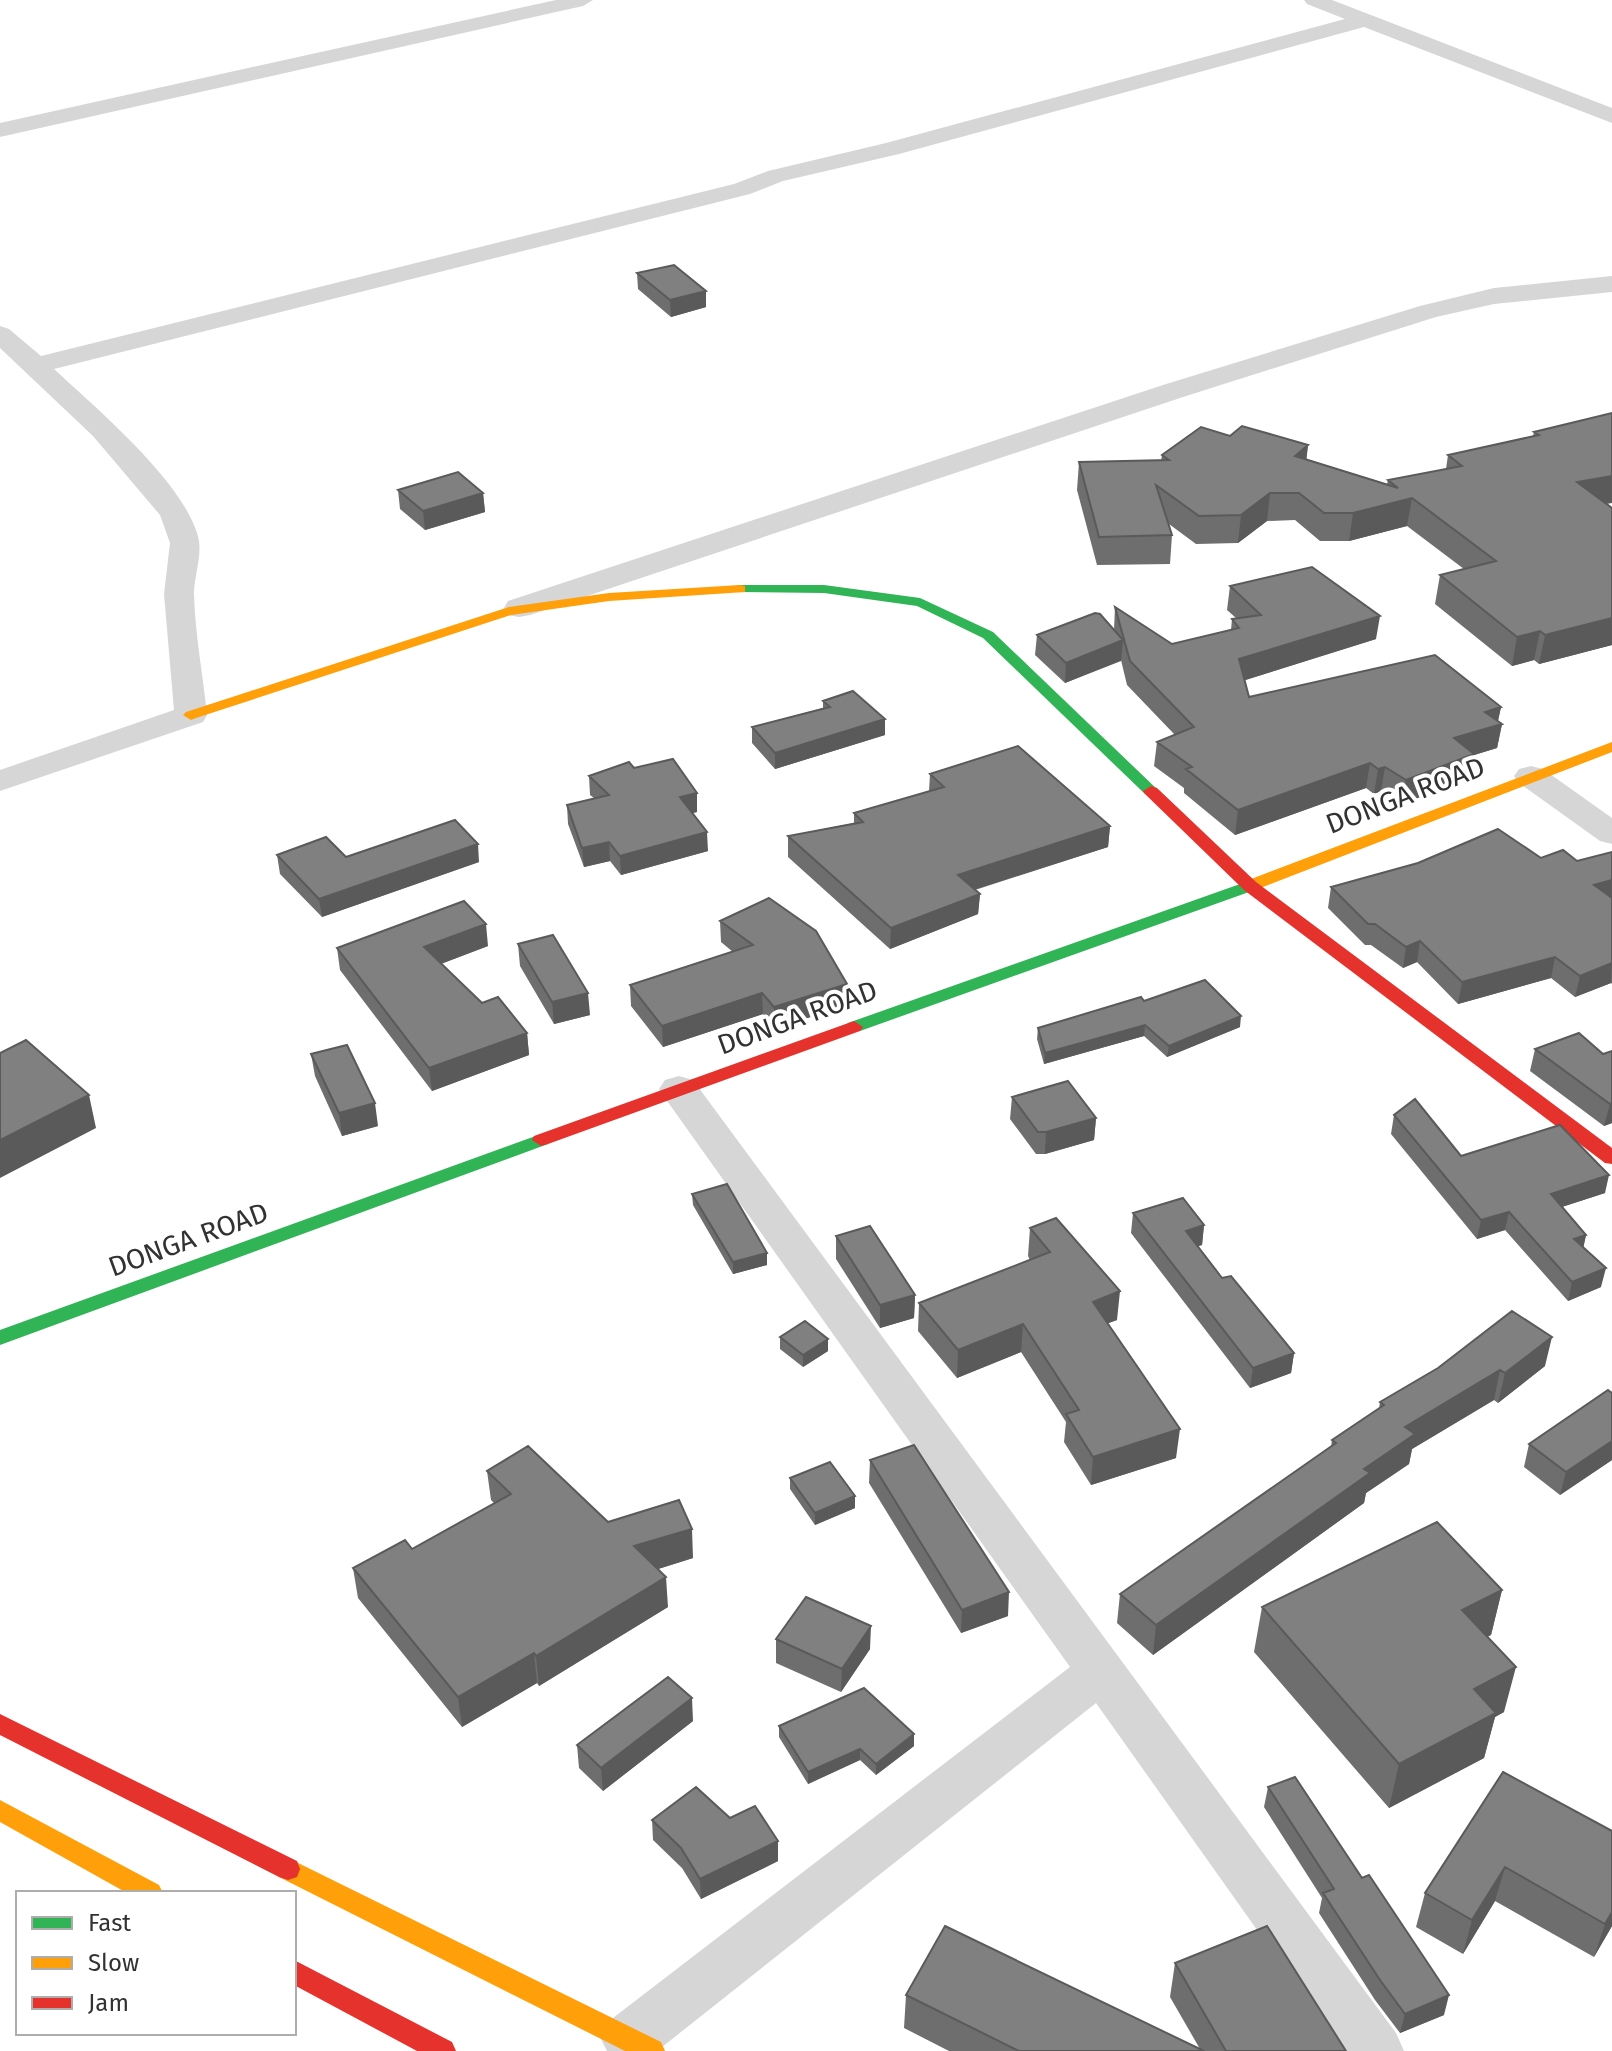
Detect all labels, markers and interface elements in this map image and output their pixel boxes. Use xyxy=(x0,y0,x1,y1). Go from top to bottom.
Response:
street label: DONGA ROAD xyxy=(1321,750,1489,841)
street label: DONGA ROAD xyxy=(713,973,882,1062)
street label: DONGA ROAD xyxy=(104,1195,273,1284)
legend xyxy=(16,1891,296,2035)
text: Fast xyxy=(88,1909,131,1937)
text: Slow xyxy=(88,1949,139,1977)
text: Jam xyxy=(88,1989,129,2017)

